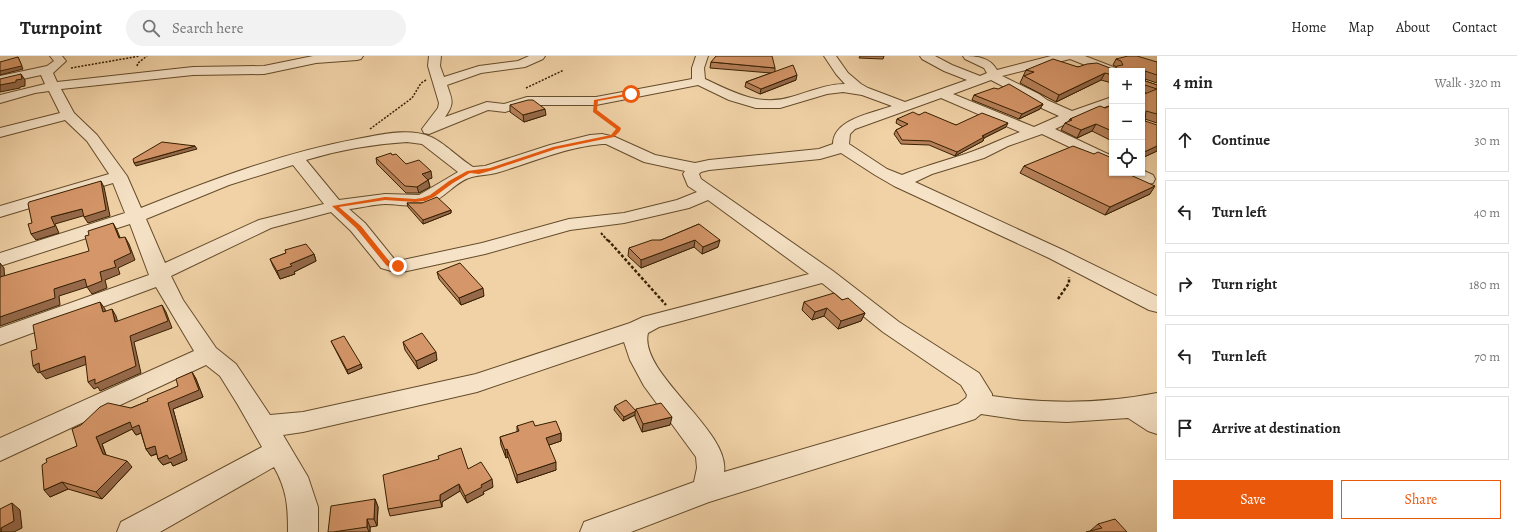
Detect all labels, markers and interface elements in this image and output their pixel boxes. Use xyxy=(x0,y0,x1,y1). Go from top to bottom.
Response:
search box xyxy=(126,10,406,46)
text: Turnpoint xyxy=(20,15,102,41)
icon: search xyxy=(140,17,162,39)
text: Search here xyxy=(172,18,243,38)
text: Home xyxy=(1291,18,1326,37)
text: Map xyxy=(1348,18,1374,37)
text: About xyxy=(1396,18,1430,37)
text: Contact xyxy=(1452,18,1497,37)
map controls xyxy=(1109,68,1145,176)
button: + xyxy=(1109,68,1145,104)
text: 4 min xyxy=(1173,71,1213,94)
text: Walk · 320 m xyxy=(1435,74,1501,91)
route start xyxy=(622,85,640,103)
button: − xyxy=(1109,104,1145,140)
icon: ahead xyxy=(1174,129,1196,151)
text: Continue xyxy=(1212,130,1270,150)
text: 30 m xyxy=(1474,132,1500,149)
button: locate xyxy=(1109,140,1145,176)
icon: left xyxy=(1174,201,1196,223)
text: Turn left xyxy=(1212,202,1267,222)
text: 40 m xyxy=(1474,204,1500,221)
route end xyxy=(389,257,407,275)
icon: right xyxy=(1174,273,1196,295)
text: Turn right xyxy=(1212,274,1277,294)
text: 180 m xyxy=(1469,276,1500,293)
icon: left xyxy=(1174,345,1196,367)
text: Turn left xyxy=(1212,346,1267,366)
text: 70 m xyxy=(1474,348,1500,365)
icon: arrive xyxy=(1174,417,1196,439)
text: Arrive at destination xyxy=(1212,418,1341,438)
button: Save xyxy=(1173,480,1333,519)
button: Share xyxy=(1341,480,1501,519)

